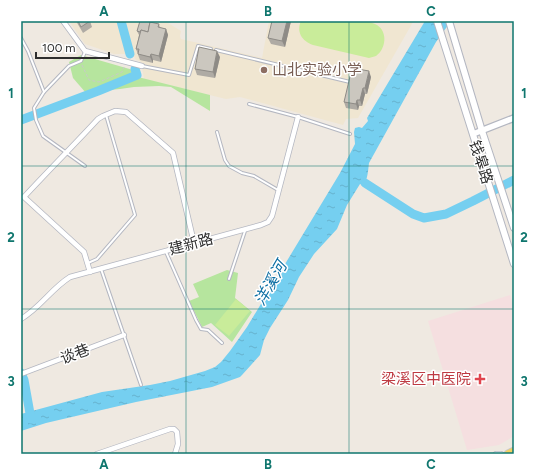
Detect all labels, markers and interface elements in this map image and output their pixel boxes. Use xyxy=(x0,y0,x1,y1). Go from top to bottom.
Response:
text: A xyxy=(99,4,109,19)
text: B xyxy=(264,4,272,19)
text: C xyxy=(426,4,436,19)
scale bar xyxy=(36,34,109,60)
text: 100 m xyxy=(42,41,76,55)
place label: 山北实验小学 xyxy=(272,61,362,79)
marker: 山北实验小学 xyxy=(259,65,269,75)
text: 1 xyxy=(8,86,14,101)
text: 1 xyxy=(521,86,527,101)
street label: 钱皋路 xyxy=(465,138,497,186)
street label: 建新路 xyxy=(167,229,215,259)
text: 2 xyxy=(7,230,15,245)
text: 2 xyxy=(520,230,528,245)
water label: 洋溪河 xyxy=(250,255,292,309)
street label: 谈巷 xyxy=(58,340,92,368)
place label: 梁溪区中医院 xyxy=(381,370,471,388)
marker: 梁溪区中医院 xyxy=(474,373,486,385)
text: 3 xyxy=(7,374,15,389)
text: 3 xyxy=(520,374,528,389)
text: A xyxy=(99,457,109,472)
text: B xyxy=(264,457,272,472)
text: C xyxy=(426,457,436,472)

